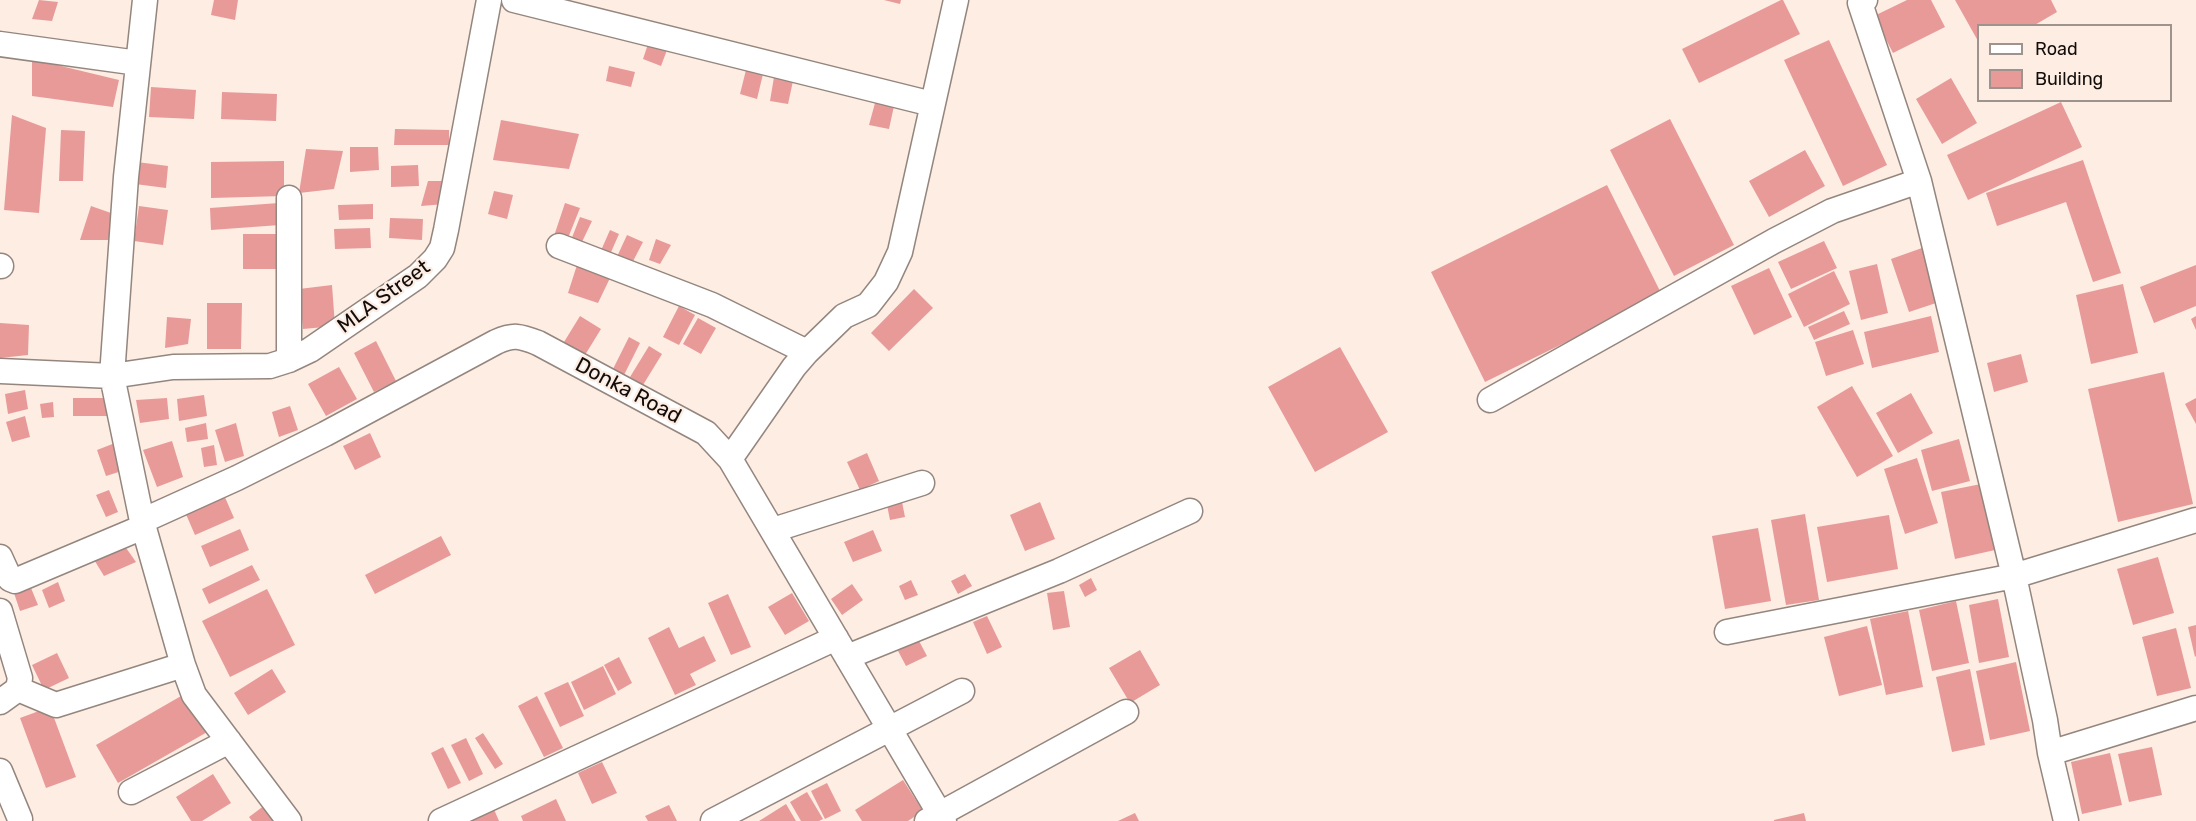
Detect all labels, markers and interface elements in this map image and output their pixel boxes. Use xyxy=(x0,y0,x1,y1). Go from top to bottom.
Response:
legend xyxy=(1977,24,2172,102)
text: Road xyxy=(2035,38,2078,60)
text: Building xyxy=(2035,68,2103,90)
street label: MLA Street xyxy=(333,255,435,339)
street label: Donka Road xyxy=(571,353,685,429)

